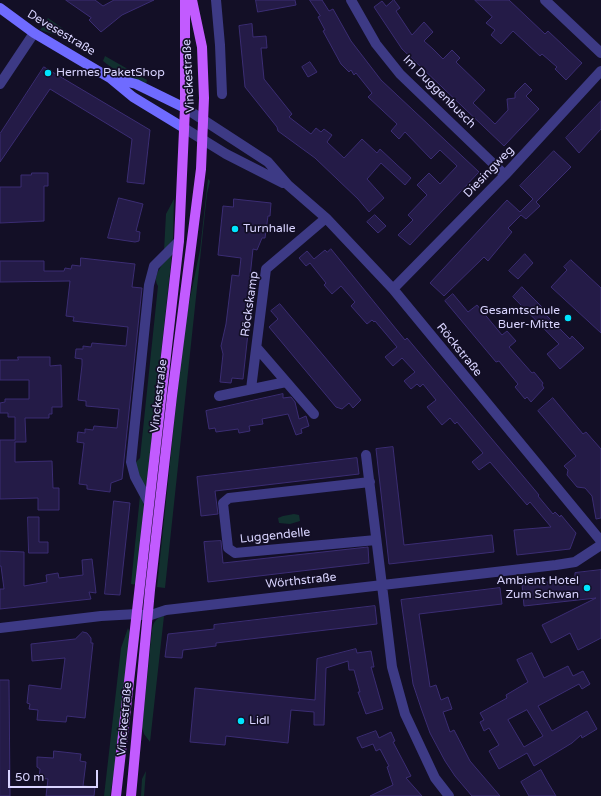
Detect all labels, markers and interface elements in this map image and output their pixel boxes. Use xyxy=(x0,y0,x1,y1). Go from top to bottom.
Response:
street label: Devesestraße xyxy=(24,7,98,59)
street label: Vinckestraße xyxy=(180,39,198,113)
street label: Im Duggenbusch xyxy=(400,53,478,131)
place label: Hermes PaketShop xyxy=(56,66,165,80)
marker: Hermes PaketShop xyxy=(43,68,53,78)
street label: Diesingweg xyxy=(461,143,517,201)
place label: Turnhalle xyxy=(243,222,296,236)
marker: Turnhalle xyxy=(230,224,240,234)
street label: Röckskamp xyxy=(238,270,262,338)
place label: Gesamtschule Buer-Mitte xyxy=(480,304,560,332)
marker: Gesamtschule Buer-Mitte xyxy=(563,313,573,323)
street label: Röckstraße xyxy=(433,320,485,380)
street label: Vinckestraße xyxy=(147,358,171,434)
street label: Luggendelle xyxy=(239,525,311,547)
street label: Wörthstraße xyxy=(265,570,337,592)
place label: Ambient Hotel Zum Schwan xyxy=(496,574,579,602)
marker: Ambient Hotel Zum Schwan xyxy=(582,583,592,593)
street label: Vinckestraße xyxy=(115,682,135,756)
place label: Lidl xyxy=(249,714,269,728)
marker: Lidl xyxy=(236,716,246,726)
scale bar xyxy=(10,762,100,788)
text: 50 m xyxy=(15,770,44,784)

